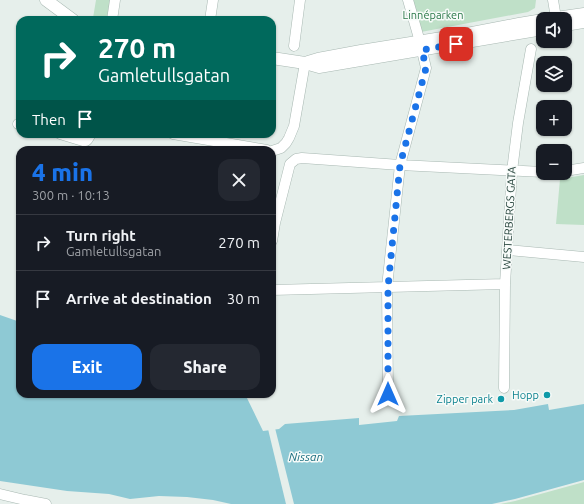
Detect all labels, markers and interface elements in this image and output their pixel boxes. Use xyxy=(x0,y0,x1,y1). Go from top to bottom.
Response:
park label: Linnéparken xyxy=(403,9,463,21)
map controls xyxy=(536,12,572,180)
button: sound xyxy=(536,12,572,48)
pin xyxy=(439,27,473,61)
icon: right xyxy=(32,32,84,84)
text: 270 m xyxy=(98,32,176,63)
icon: arrive xyxy=(445,33,467,55)
button: layers xyxy=(536,56,572,92)
text: Gamletullsgatan xyxy=(98,65,230,85)
button: + xyxy=(536,100,572,136)
icon: arrive xyxy=(74,108,96,130)
text: Then xyxy=(32,111,66,128)
button: − xyxy=(536,144,572,180)
text: 4 min xyxy=(32,159,93,186)
button: close xyxy=(218,159,260,201)
street label: WESTERBERGS GATA xyxy=(500,165,518,270)
text: 300 m · 10:13 xyxy=(32,188,110,202)
text: Turn right xyxy=(66,227,136,244)
icon: right xyxy=(32,232,54,254)
text: 270 m xyxy=(218,234,260,251)
text: Gamletullsgatan xyxy=(66,244,161,258)
icon: arrive xyxy=(32,288,54,310)
text: Arrive at destination xyxy=(66,290,212,307)
text: 30 m xyxy=(227,290,260,307)
button: Exit xyxy=(32,344,142,390)
button: Share xyxy=(150,344,260,390)
position arrow xyxy=(367,373,409,415)
place label: Hopp xyxy=(512,389,539,401)
marker: Hopp xyxy=(542,390,552,400)
place label: Zipper park xyxy=(437,393,493,405)
marker: Zipper park xyxy=(496,394,506,404)
water label: Nissan xyxy=(289,450,323,463)

